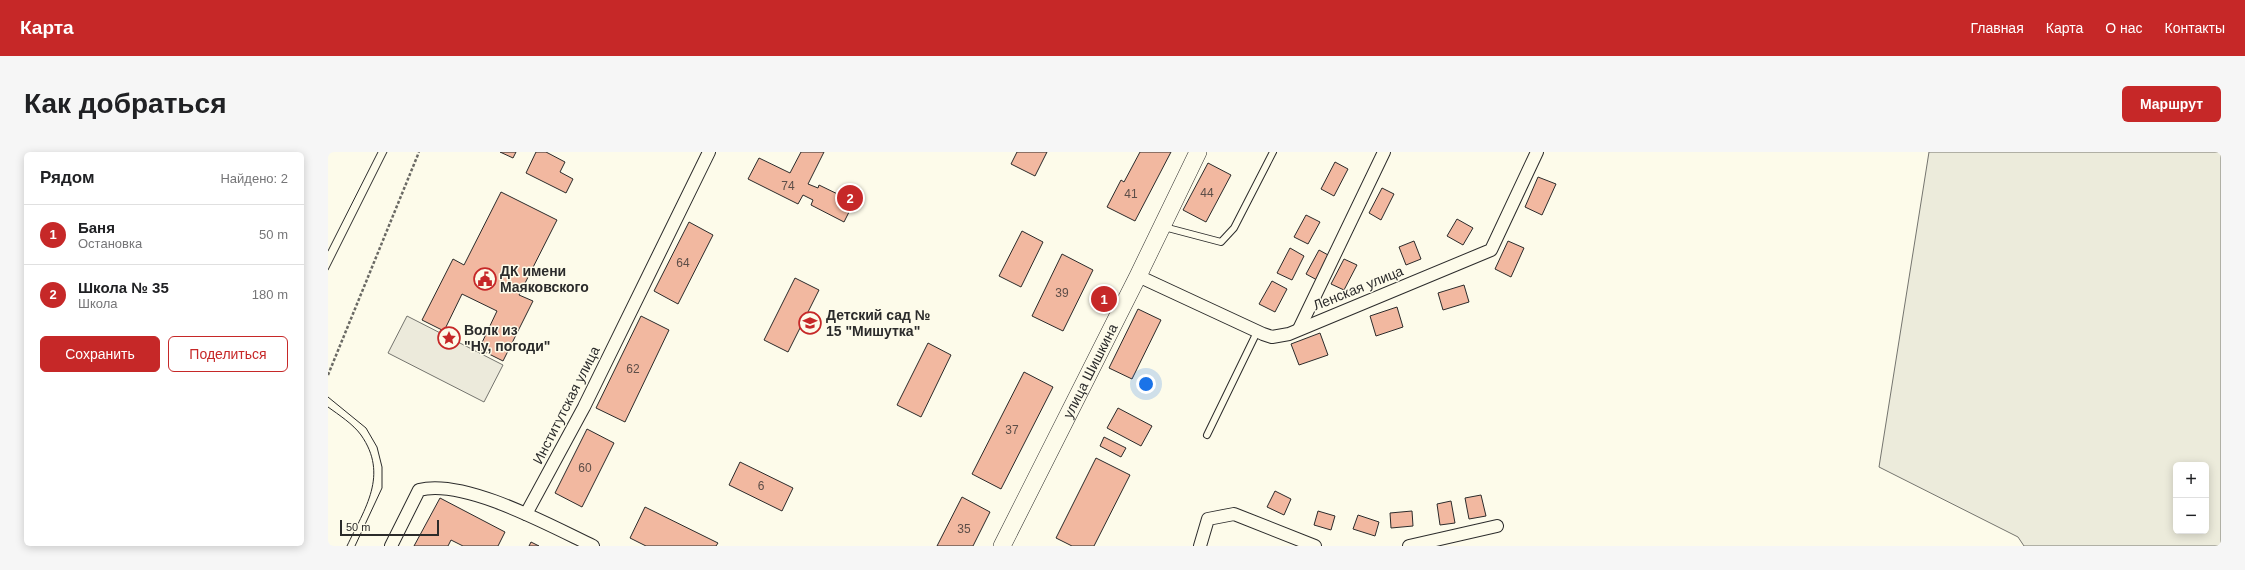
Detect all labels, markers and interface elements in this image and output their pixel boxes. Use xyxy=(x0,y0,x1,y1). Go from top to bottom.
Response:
text: Карта xyxy=(20,17,74,38)
text: Главная xyxy=(1970,20,2024,36)
text: Карта xyxy=(2046,20,2083,36)
text: О нас xyxy=(2105,20,2143,36)
text: Контакты xyxy=(2165,20,2225,36)
button: Маршрут xyxy=(2122,86,2221,122)
text: Как добраться xyxy=(24,88,226,119)
text: Рядом xyxy=(40,168,95,187)
text: Найдено: 2 xyxy=(220,171,288,186)
house number: 74 xyxy=(781,179,795,193)
pin: 2 xyxy=(837,183,863,213)
house number: 44 xyxy=(1200,186,1214,200)
house number: 41 xyxy=(1124,187,1138,201)
text: Баня xyxy=(78,219,115,236)
text: 1 xyxy=(49,227,57,242)
text: 50 m xyxy=(259,227,288,242)
text: Остановка xyxy=(78,236,142,251)
house number: 64 xyxy=(676,256,690,270)
place label: ДК имени Маяковского xyxy=(500,263,589,295)
street label: Ленская улица xyxy=(1311,263,1406,313)
public building icon: ДК имени Маяковского xyxy=(472,266,498,292)
text: Школа № 35 xyxy=(78,279,169,296)
pin: 1 xyxy=(1091,284,1117,314)
house number: 39 xyxy=(1055,286,1069,300)
text: 2 xyxy=(49,287,57,302)
text: 180 m xyxy=(252,287,288,302)
text: Школа xyxy=(78,296,118,311)
place label: Детский сад № 15 "Мишутка" xyxy=(826,307,930,339)
school or university icon: Детский сад № 15 "Мишутка" xyxy=(797,310,823,336)
street label: улица Шишкина xyxy=(1060,321,1121,421)
place label: Волк из "Ну, погоди" xyxy=(464,322,550,354)
place icon: Волк из "Ну, погоди" xyxy=(436,325,462,351)
button: Сохранить xyxy=(40,336,160,372)
button: Поделиться xyxy=(168,336,288,372)
street label: Институтская улица xyxy=(529,343,603,467)
house number: 62 xyxy=(626,362,640,376)
your location xyxy=(1136,374,1156,394)
house number: 37 xyxy=(1005,423,1019,437)
house number: 60 xyxy=(578,461,592,475)
map controls xyxy=(2173,462,2209,534)
button: + xyxy=(2173,462,2209,498)
house number: 6 xyxy=(758,479,765,493)
button: − xyxy=(2173,498,2209,534)
scale bar xyxy=(340,518,439,537)
text: 50 m xyxy=(346,521,370,533)
house number: 35 xyxy=(957,522,971,536)

